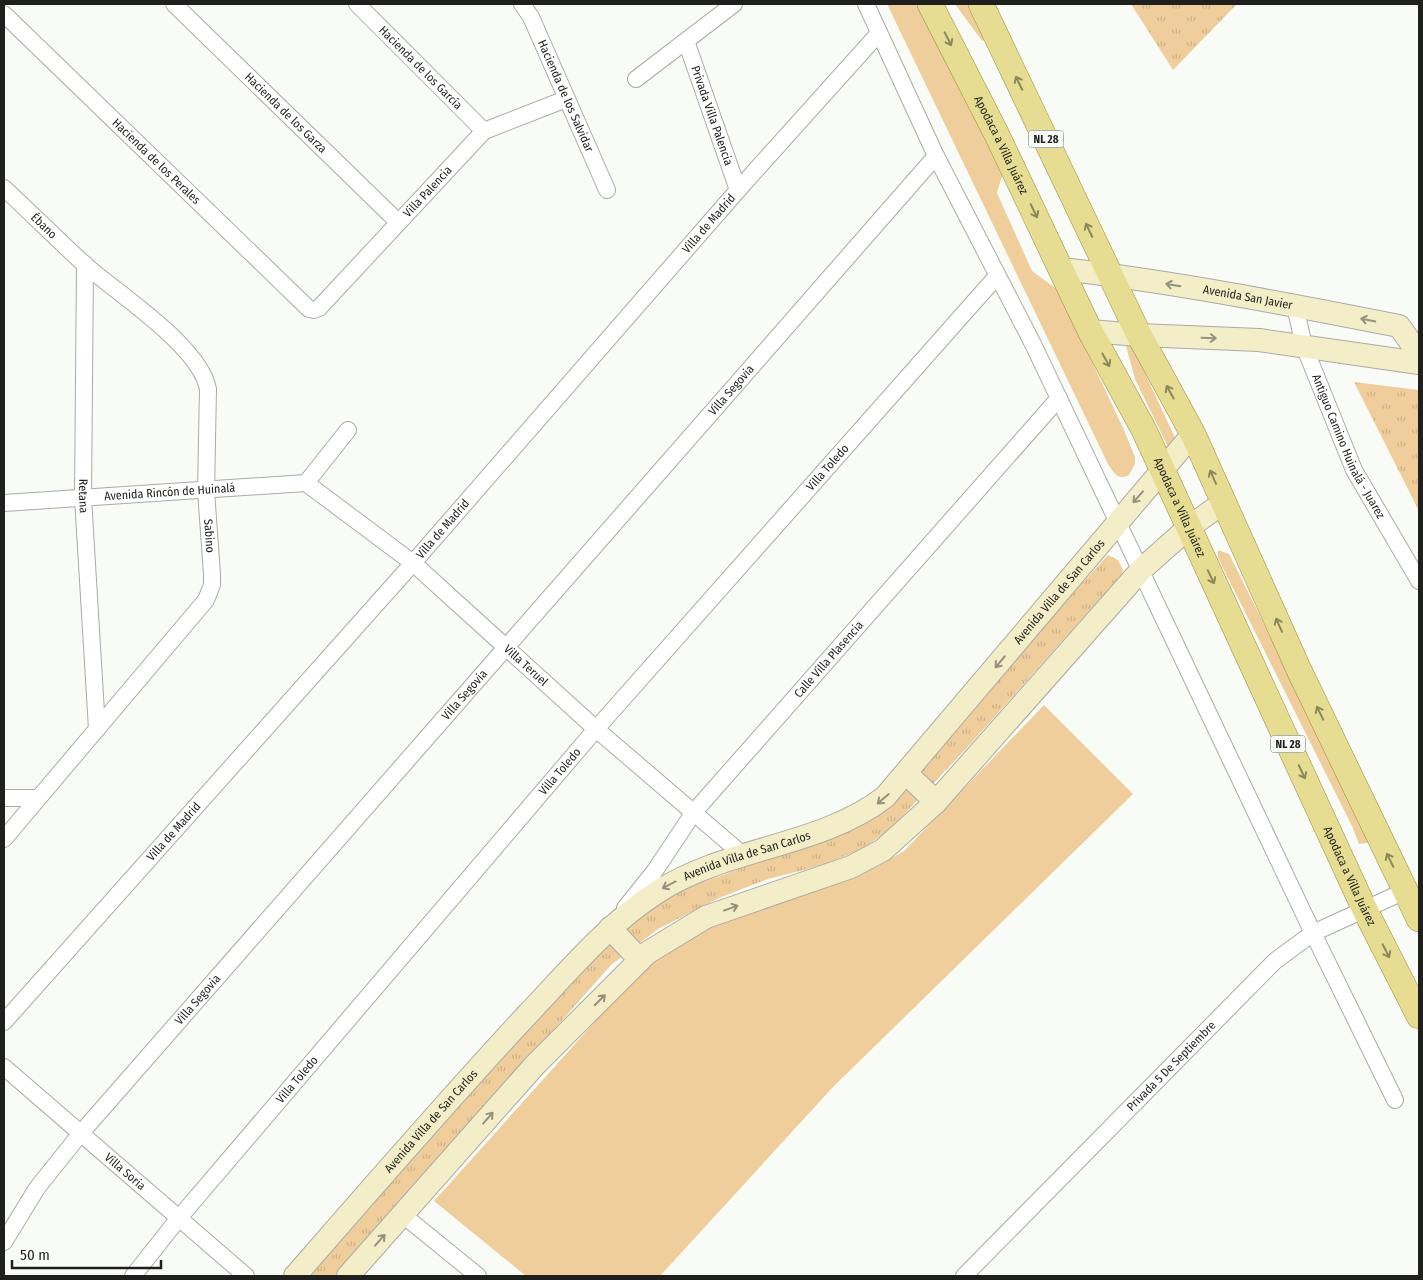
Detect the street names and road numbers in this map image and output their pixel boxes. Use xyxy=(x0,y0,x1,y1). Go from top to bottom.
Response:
street label: Hacienda de los García xyxy=(376,23,465,112)
street label: Hacienda de los Salvidar xyxy=(535,38,597,155)
street label: Privada Villa Palencia xyxy=(688,64,736,167)
street label: Hacienda de los Garza xyxy=(242,70,330,156)
street label: Apodaca a Villa Juárez xyxy=(971,93,1031,197)
street label: Hacienda de los Perales xyxy=(109,116,203,207)
road number: NL 28 xyxy=(1028,130,1064,148)
street label: Villa Palencia xyxy=(400,163,455,220)
street label: Villa de Madrid xyxy=(679,191,738,256)
street label: Ébano xyxy=(28,210,60,241)
street label: Avenida San Javier xyxy=(1202,282,1294,312)
street label: Villa Segovia xyxy=(705,362,757,418)
street label: Antiguo Camino Huinalá - Juarez xyxy=(1309,372,1388,521)
street label: Villa Toledo xyxy=(803,441,852,493)
street label: Apodaca a Villa Juárez xyxy=(1151,455,1209,559)
street label: Retana xyxy=(76,479,91,514)
street label: Avenida Rincón de Huinalá xyxy=(104,481,236,503)
street label: Villa de Madrid xyxy=(413,496,472,561)
street label: Sabino xyxy=(201,518,217,553)
street label: Avenida Villa de San Carlos xyxy=(1011,536,1108,647)
street label: Calle Villa Plasencia xyxy=(791,618,866,700)
street label: Villa Teruel xyxy=(501,642,551,689)
street label: Villa Segovia xyxy=(439,667,490,723)
road number: NL 28 xyxy=(1270,736,1306,752)
street label: Villa Toledo xyxy=(536,745,584,798)
street label: Villa de Madrid xyxy=(144,799,203,864)
street label: Apodaca a Villa Juárez xyxy=(1320,824,1379,928)
street label: Avenida Villa de San Carlos xyxy=(681,828,812,884)
street label: Villa Segovia xyxy=(172,972,224,1028)
street label: Privada 5 De Septiembre xyxy=(1124,1018,1219,1114)
street label: Villa Toledo xyxy=(273,1053,321,1106)
street label: Avenida Villa de San Carlos xyxy=(381,1067,480,1176)
street label: Villa Soria xyxy=(102,1150,148,1193)

